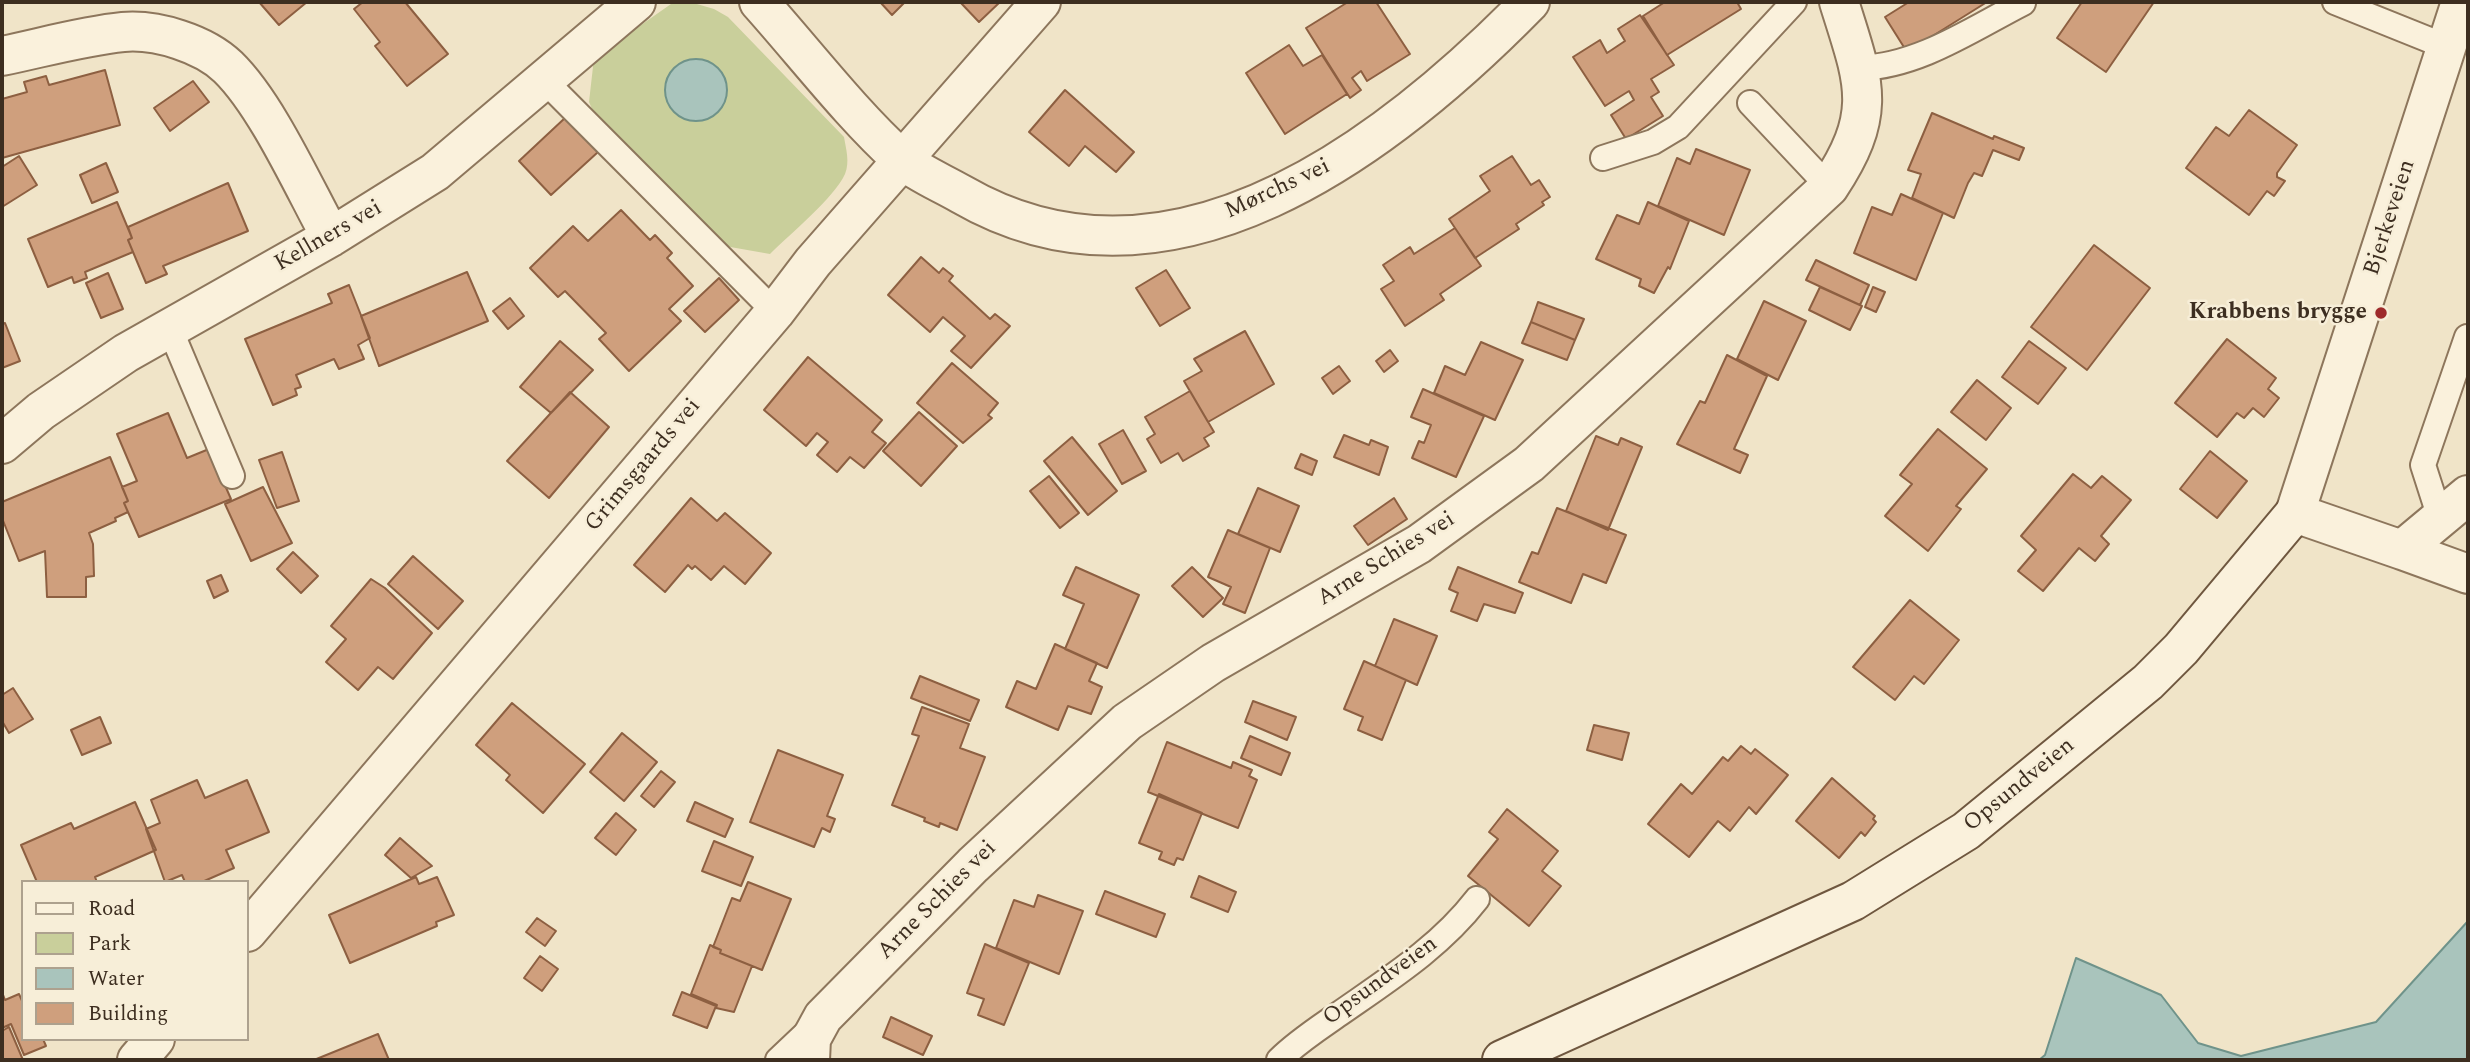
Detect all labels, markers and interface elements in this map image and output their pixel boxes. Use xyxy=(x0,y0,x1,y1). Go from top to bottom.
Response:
street label: Mørchs vei xyxy=(1221,154,1335,226)
street label: Bjerkeveien xyxy=(2359,157,2423,279)
street label: Kellners vei xyxy=(270,195,388,279)
place label: Krabbens brygge xyxy=(2189,299,2367,327)
marker: Krabbens brygge xyxy=(2373,305,2389,321)
street label: Grimsgaards vei xyxy=(580,394,708,538)
street label: Arne Schies vei xyxy=(1313,507,1461,613)
street label: Opsundveien xyxy=(1959,733,2081,839)
street label: Arne Schies vei xyxy=(873,836,1003,966)
legend xyxy=(21,880,248,1041)
text: Road xyxy=(88,893,135,925)
text: Park xyxy=(88,928,131,960)
street label: Opsundveien xyxy=(1318,931,1444,1033)
text: Water xyxy=(88,963,144,995)
text: Building xyxy=(88,998,168,1030)

